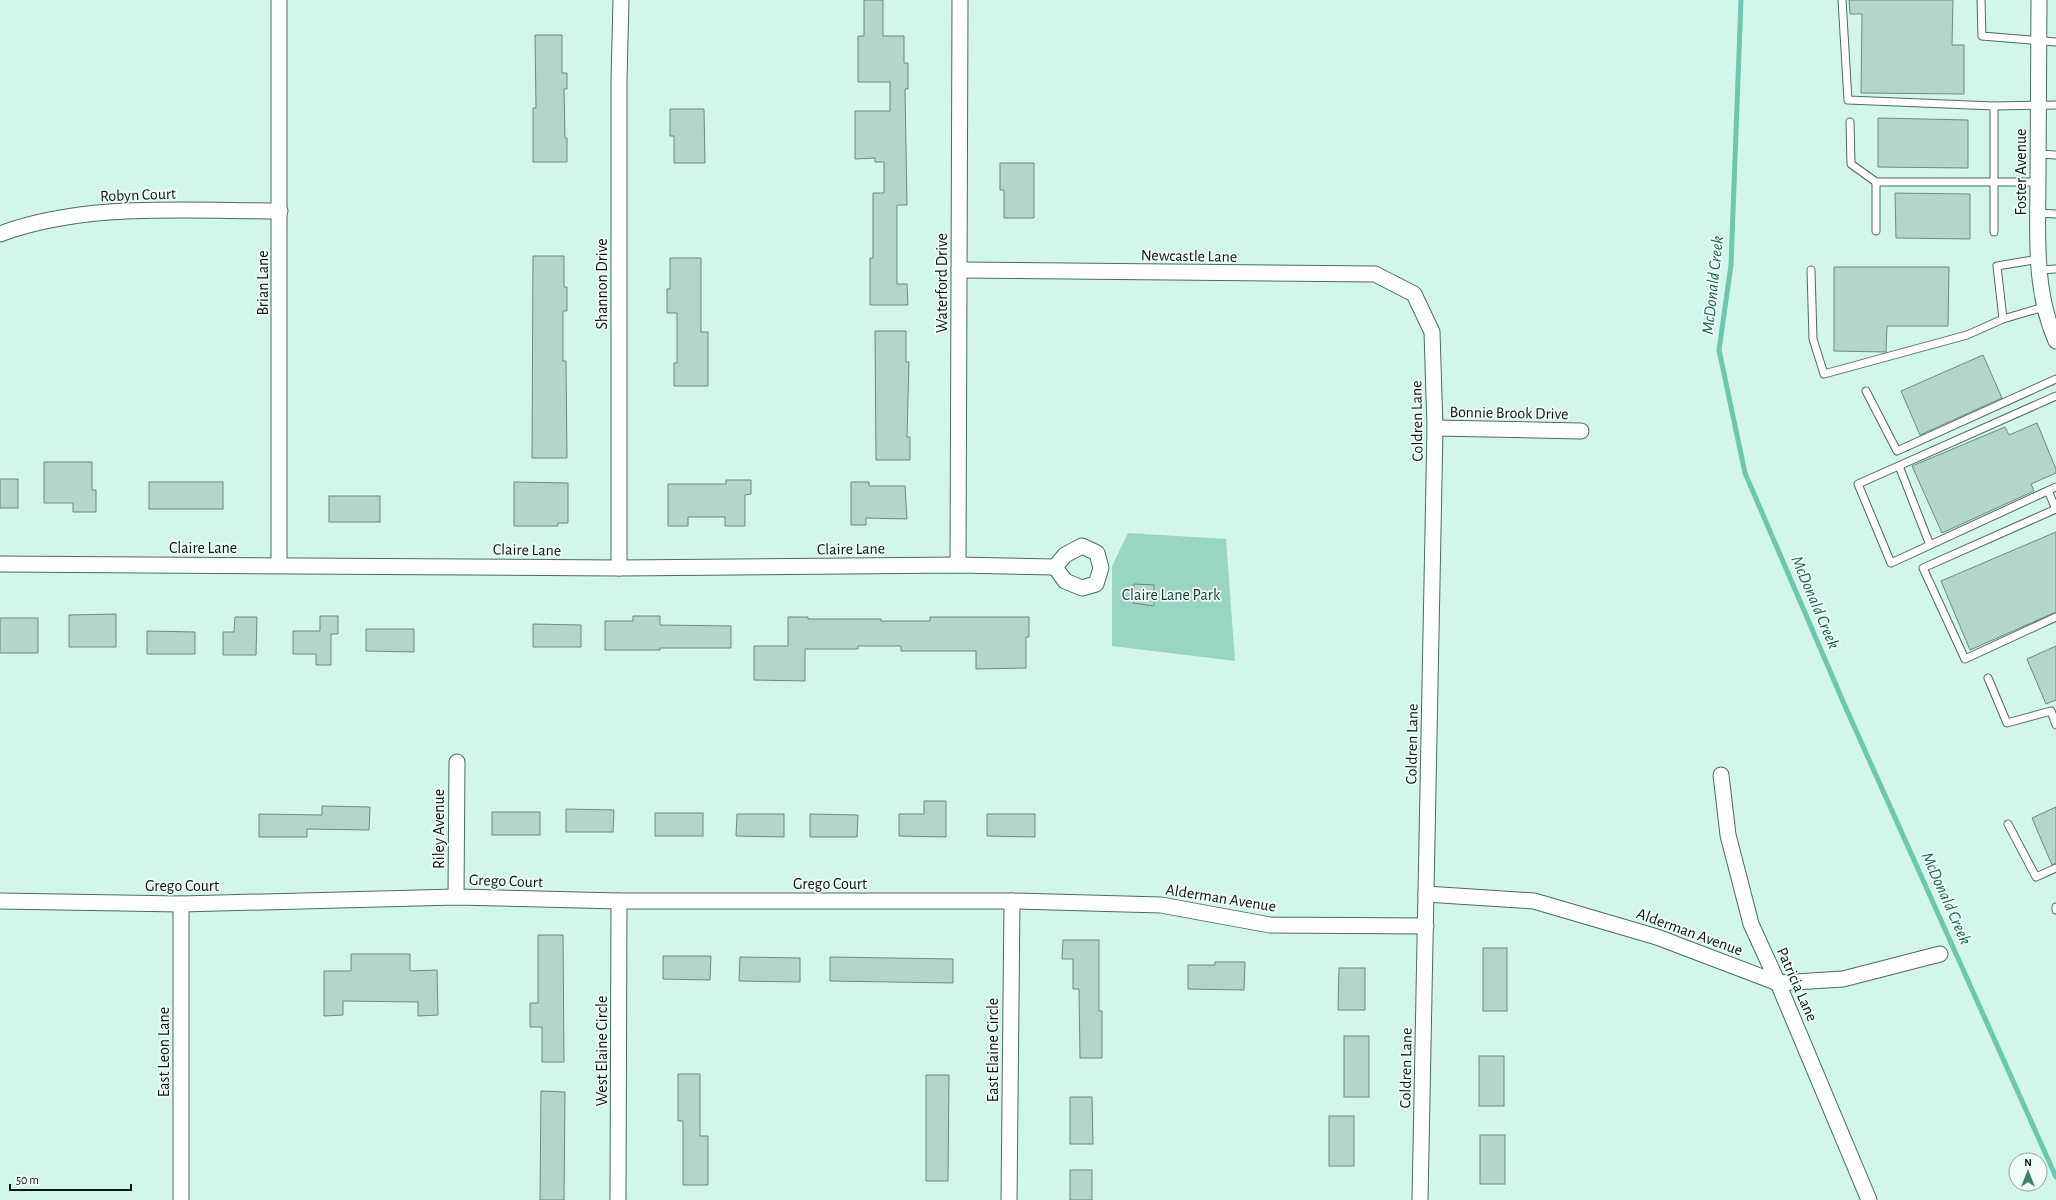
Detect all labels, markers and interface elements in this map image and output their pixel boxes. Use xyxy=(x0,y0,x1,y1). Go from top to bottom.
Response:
street label: Foster Avenue xyxy=(2013,129,2029,215)
street label: Robyn Court xyxy=(100,186,176,205)
street label: Waterford Drive xyxy=(934,233,950,333)
water label: McDonald Creek xyxy=(1699,235,1726,335)
street label: Shannon Drive xyxy=(594,238,610,330)
street label: Newcastle Lane xyxy=(1141,247,1237,265)
street label: Brian Lane xyxy=(255,250,271,316)
street label: Coldren Lane xyxy=(1408,380,1426,462)
street label: Bonnie Brook Drive xyxy=(1449,404,1569,422)
street label: Claire Lane xyxy=(169,540,237,556)
street label: Claire Lane xyxy=(817,540,885,558)
street label: Claire Lane xyxy=(493,541,561,559)
water label: McDonald Creek xyxy=(1788,553,1843,651)
park label: Claire Lane Park xyxy=(1122,587,1221,603)
street label: Coldren Lane xyxy=(1403,703,1421,785)
street label: Riley Avenue xyxy=(431,789,448,869)
water label: McDonald Creek xyxy=(1919,849,1975,947)
street label: Grego Court xyxy=(469,872,543,890)
street label: Grego Court xyxy=(793,876,867,892)
street label: Grego Court xyxy=(145,878,219,894)
street label: Alderman Avenue xyxy=(1164,881,1277,915)
street label: Alderman Avenue xyxy=(1634,905,1745,959)
street label: Patricia Lane xyxy=(1774,945,1820,1024)
street label: West Elaine Circle xyxy=(594,996,610,1106)
street label: East Elaine Circle xyxy=(985,998,1001,1102)
street label: East Leon Lane xyxy=(156,1007,172,1097)
street label: Coldren Lane xyxy=(1397,1027,1415,1109)
north arrow xyxy=(2008,1152,2048,1192)
text: N xyxy=(2024,1157,2032,1168)
scale bar xyxy=(10,1166,131,1192)
text: 50 m xyxy=(16,1174,39,1186)

